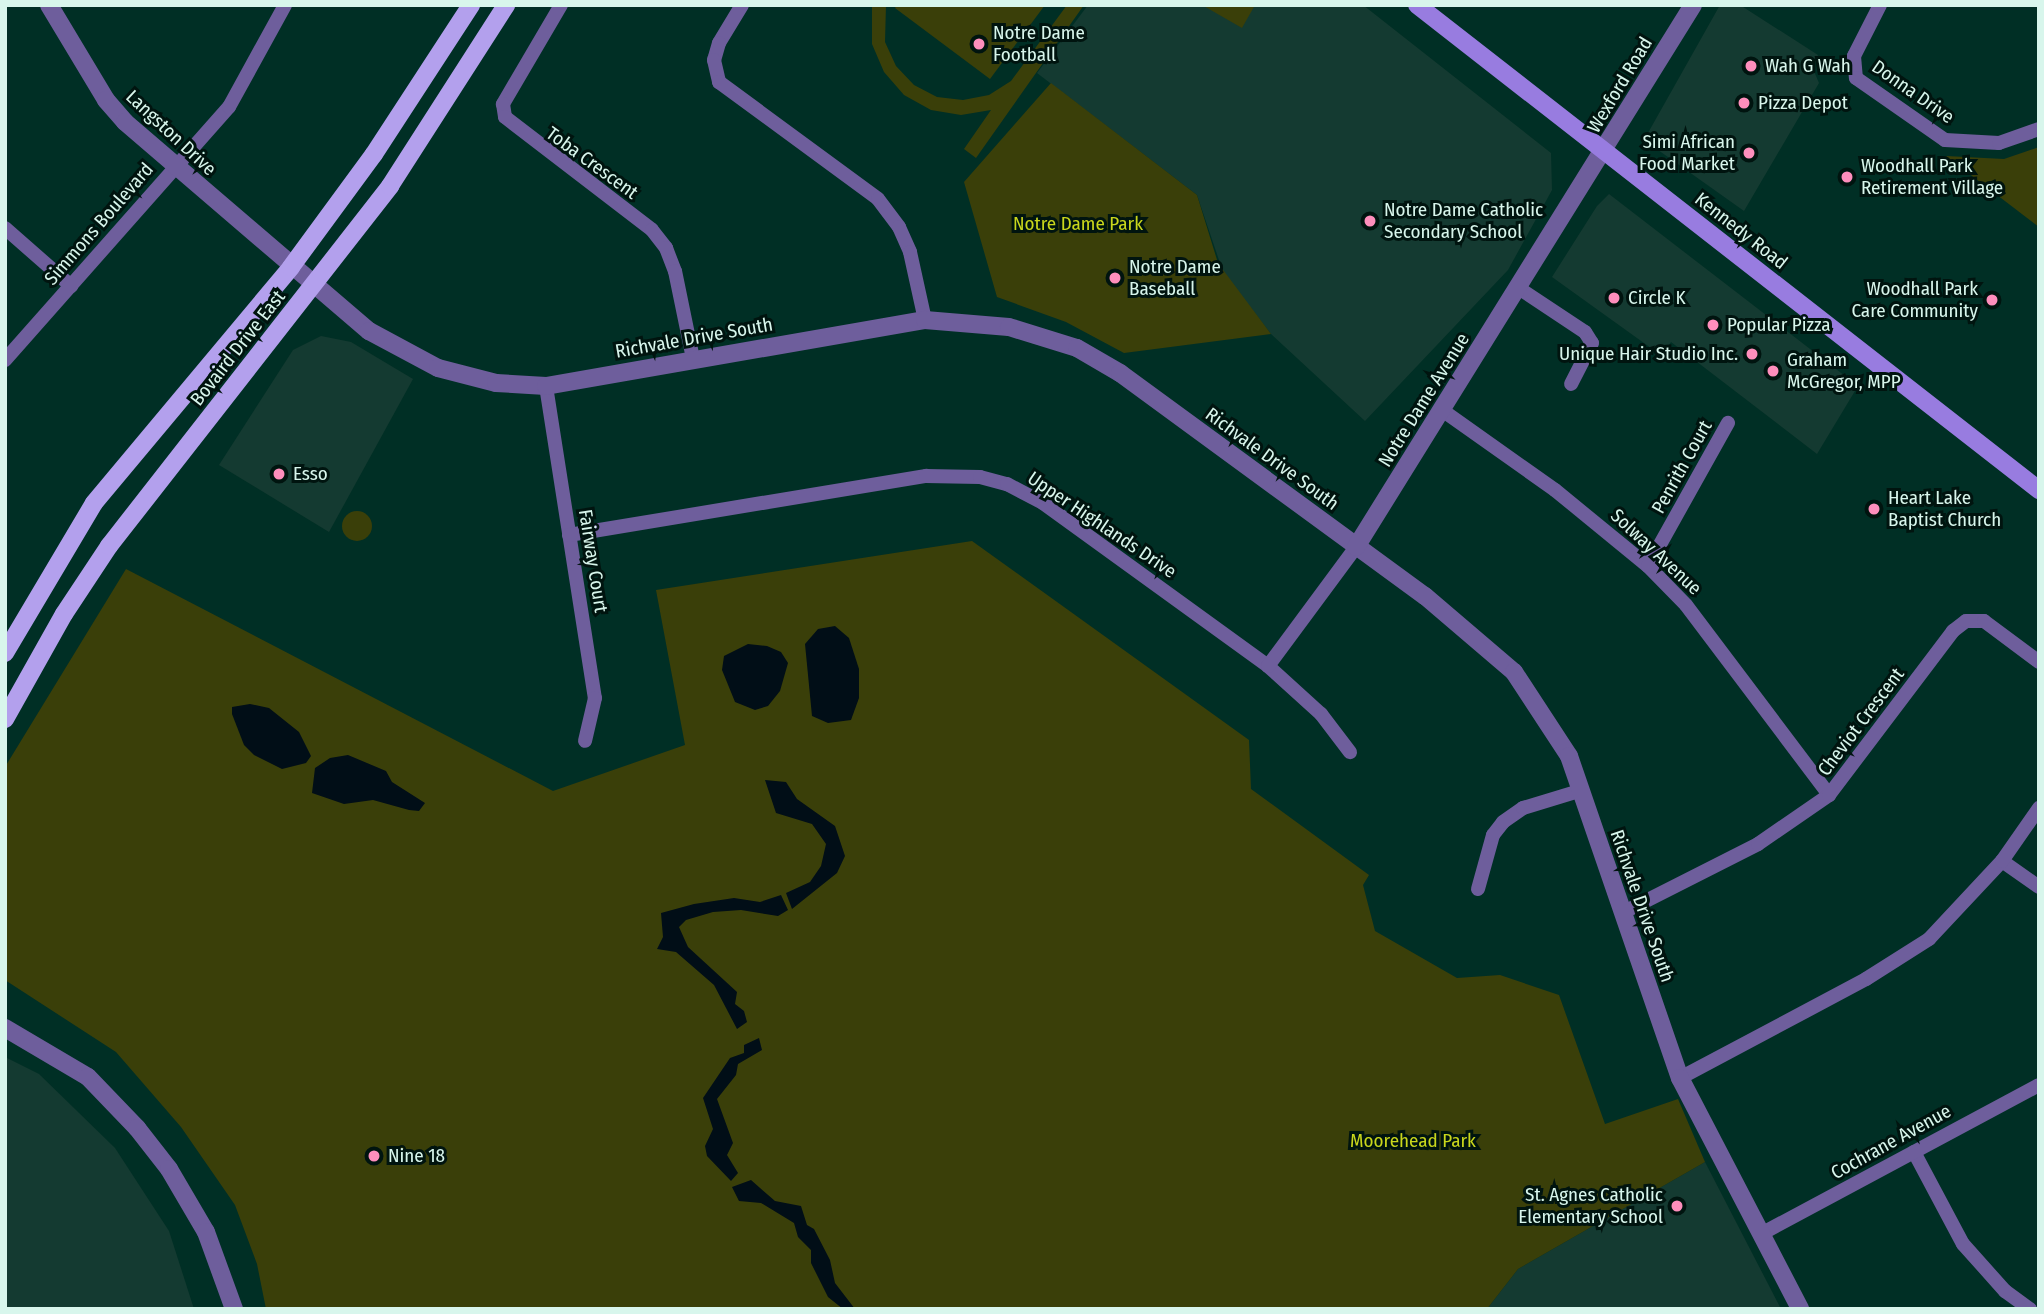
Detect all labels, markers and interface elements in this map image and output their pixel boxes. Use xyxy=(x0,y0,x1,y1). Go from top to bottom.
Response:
place label: Notre Dame Football xyxy=(993,22,1085,66)
street label: Wexford Road xyxy=(1583,33,1657,137)
marker: Notre Dame Football xyxy=(971,36,987,52)
place label: Wah G Wah xyxy=(1765,55,1851,77)
street label: Donna Drive xyxy=(1868,55,1958,129)
marker: Wah G Wah xyxy=(1743,58,1759,74)
street label: Langston Drive xyxy=(121,85,221,181)
place label: Pizza Depot xyxy=(1758,92,1848,114)
marker: Pizza Depot xyxy=(1736,95,1752,111)
street label: Toba Crescent xyxy=(542,122,642,204)
place label: Simi African Food Market xyxy=(1639,131,1735,175)
marker: Simi African Food Market xyxy=(1741,145,1757,161)
place label: Woodhall Park Retirement Village xyxy=(1861,155,2003,199)
street label: Simmons Boulevard xyxy=(40,158,158,290)
marker: Woodhall Park Retirement Village xyxy=(1839,169,1855,185)
street label: Kennedy Road xyxy=(1690,188,1792,274)
place label: Notre Dame Catholic Secondary School xyxy=(1384,199,1543,243)
park label: Notre Dame Park xyxy=(1013,213,1143,235)
marker: Notre Dame Catholic Secondary School xyxy=(1362,213,1378,229)
place label: Notre Dame Baseball xyxy=(1129,256,1221,300)
marker: Notre Dame Baseball xyxy=(1107,270,1123,286)
place label: Woodhall Park Care Community xyxy=(1851,278,1978,322)
street label: Bovaird Drive East xyxy=(186,286,290,410)
place label: Circle K xyxy=(1628,287,1685,309)
marker: Circle K xyxy=(1606,290,1622,306)
marker: Woodhall Park Care Community xyxy=(1984,292,2000,308)
street label: Richvale Drive South xyxy=(613,313,775,363)
place label: Popular Pizza xyxy=(1727,314,1831,336)
marker: Popular Pizza xyxy=(1705,317,1721,333)
street label: Notre Dame Avenue xyxy=(1374,329,1474,471)
place label: Unique Hair Studio Inc. xyxy=(1559,343,1738,365)
marker: Unique Hair Studio Inc. xyxy=(1744,346,1760,362)
place label: Graham McGregor, MPP xyxy=(1787,349,1901,393)
marker: Graham McGregor, MPP xyxy=(1765,363,1781,379)
street label: Richvale Drive South xyxy=(1201,403,1343,515)
street label: Penrith Court xyxy=(1647,416,1717,518)
place label: Esso xyxy=(293,463,328,485)
marker: Esso xyxy=(271,466,287,482)
street label: Upper Highlands Drive xyxy=(1023,467,1181,583)
place label: Heart Lake Baptist Church xyxy=(1888,487,2001,531)
marker: Heart Lake Baptist Church xyxy=(1866,501,1882,517)
street label: Solway Avenue xyxy=(1606,504,1706,600)
street label: Fairway Court xyxy=(574,508,612,614)
street label: Cheviot Crescent xyxy=(1813,664,1909,780)
street label: Richvale Drive South xyxy=(1605,827,1679,985)
street label: Cochrane Avenue xyxy=(1827,1100,1955,1184)
park label: Moorehead Park xyxy=(1350,1130,1476,1152)
place label: Nine 18 xyxy=(388,1145,445,1167)
marker: Nine 18 xyxy=(366,1148,382,1164)
place label: St. Agnes Catholic Elementary School xyxy=(1518,1184,1663,1228)
marker: St. Agnes Catholic Elementary School xyxy=(1669,1198,1685,1214)

